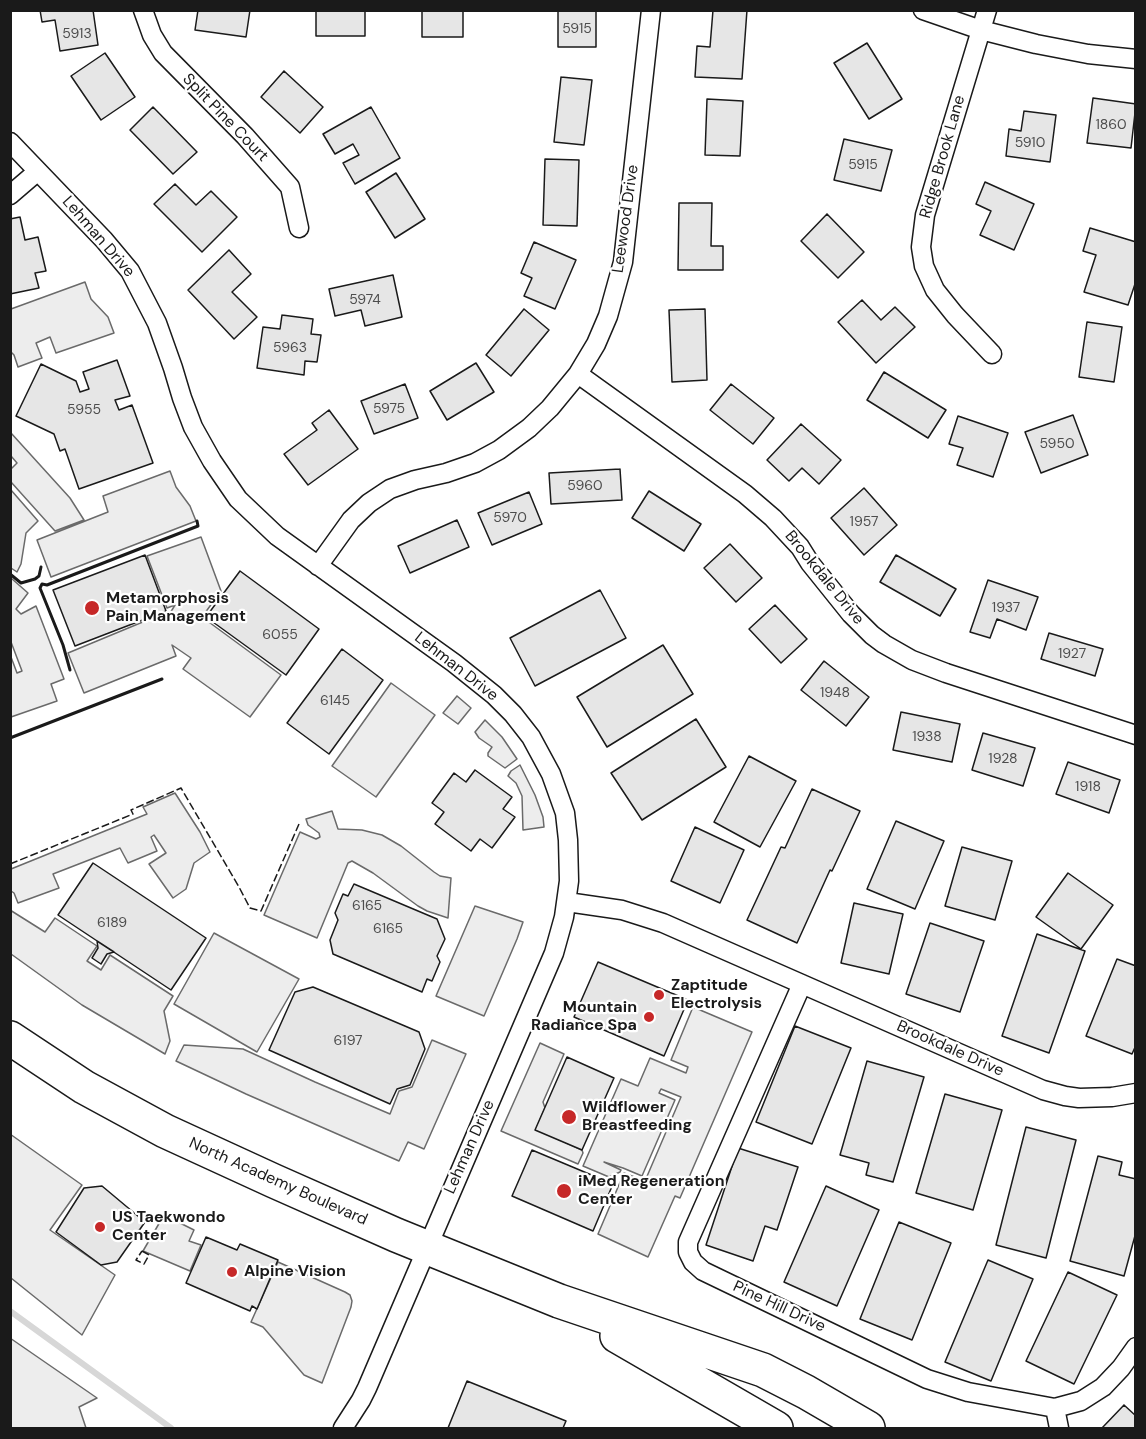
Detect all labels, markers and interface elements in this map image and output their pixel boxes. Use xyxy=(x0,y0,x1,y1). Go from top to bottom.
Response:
house number: 5915 xyxy=(562,21,592,37)
house number: 5913 xyxy=(62,26,92,42)
street label: Split Pine Court xyxy=(178,70,272,166)
street label: Ridge Brook Lane xyxy=(916,93,970,221)
house number: 1860 xyxy=(1095,117,1127,133)
house number: 5910 xyxy=(1015,135,1045,151)
house number: 5915 xyxy=(848,157,878,173)
street label: Leewood Drive xyxy=(609,164,643,274)
street label: Lehman Drive xyxy=(58,193,138,281)
house number: 5974 xyxy=(349,292,381,308)
house number: 5963 xyxy=(273,340,307,356)
house number: 5975 xyxy=(373,401,405,417)
house number: 5955 xyxy=(67,402,101,418)
house number: 5950 xyxy=(1039,436,1075,452)
house number: 5960 xyxy=(567,478,603,494)
house number: 5970 xyxy=(493,510,527,526)
house number: 1957 xyxy=(850,514,878,530)
street label: Brookdale Drive xyxy=(780,527,868,629)
place label: Metamorphosis Pain Management xyxy=(106,589,246,627)
marker: Metamorphosis Pain Management xyxy=(83,599,101,617)
house number: 1937 xyxy=(992,600,1020,616)
house number: 6055 xyxy=(262,627,298,643)
street label: Lehman Drive xyxy=(410,628,502,706)
house number: 1927 xyxy=(1058,646,1086,662)
house number: 1948 xyxy=(820,685,850,701)
house number: 6145 xyxy=(320,693,350,709)
house number: 1938 xyxy=(912,729,942,745)
house number: 1928 xyxy=(988,751,1018,767)
house number: 1918 xyxy=(1075,779,1101,795)
house number: 6165 xyxy=(352,898,382,914)
house number: 6189 xyxy=(97,915,127,931)
house number: 6165 xyxy=(373,921,403,937)
place label: Zaptitude Electrolysis xyxy=(671,976,762,1014)
marker: Zaptitude Electrolysis xyxy=(652,988,666,1002)
place label: Mountain Radiance Spa xyxy=(531,998,637,1036)
marker: Mountain Radiance Spa xyxy=(642,1010,656,1024)
street label: Brookdale Drive xyxy=(893,1017,1007,1081)
house number: 6197 xyxy=(333,1033,363,1049)
street label: Lehman Drive xyxy=(441,1097,499,1197)
place label: Wildflower Breastfeeding xyxy=(582,1098,692,1136)
marker: Wildflower Breastfeeding xyxy=(560,1108,578,1126)
street label: North Academy Boulevard xyxy=(186,1134,370,1230)
place label: iMed Regeneration Center xyxy=(578,1172,725,1210)
marker: iMed Regeneration Center xyxy=(555,1182,573,1200)
place label: US Taekwondo Center xyxy=(112,1208,226,1246)
marker: US Taekwondo Center xyxy=(93,1220,107,1234)
place label: Alpine Vision xyxy=(244,1262,346,1282)
marker: Alpine Vision xyxy=(225,1265,239,1279)
street label: Pine Hill Drive xyxy=(730,1277,828,1337)

